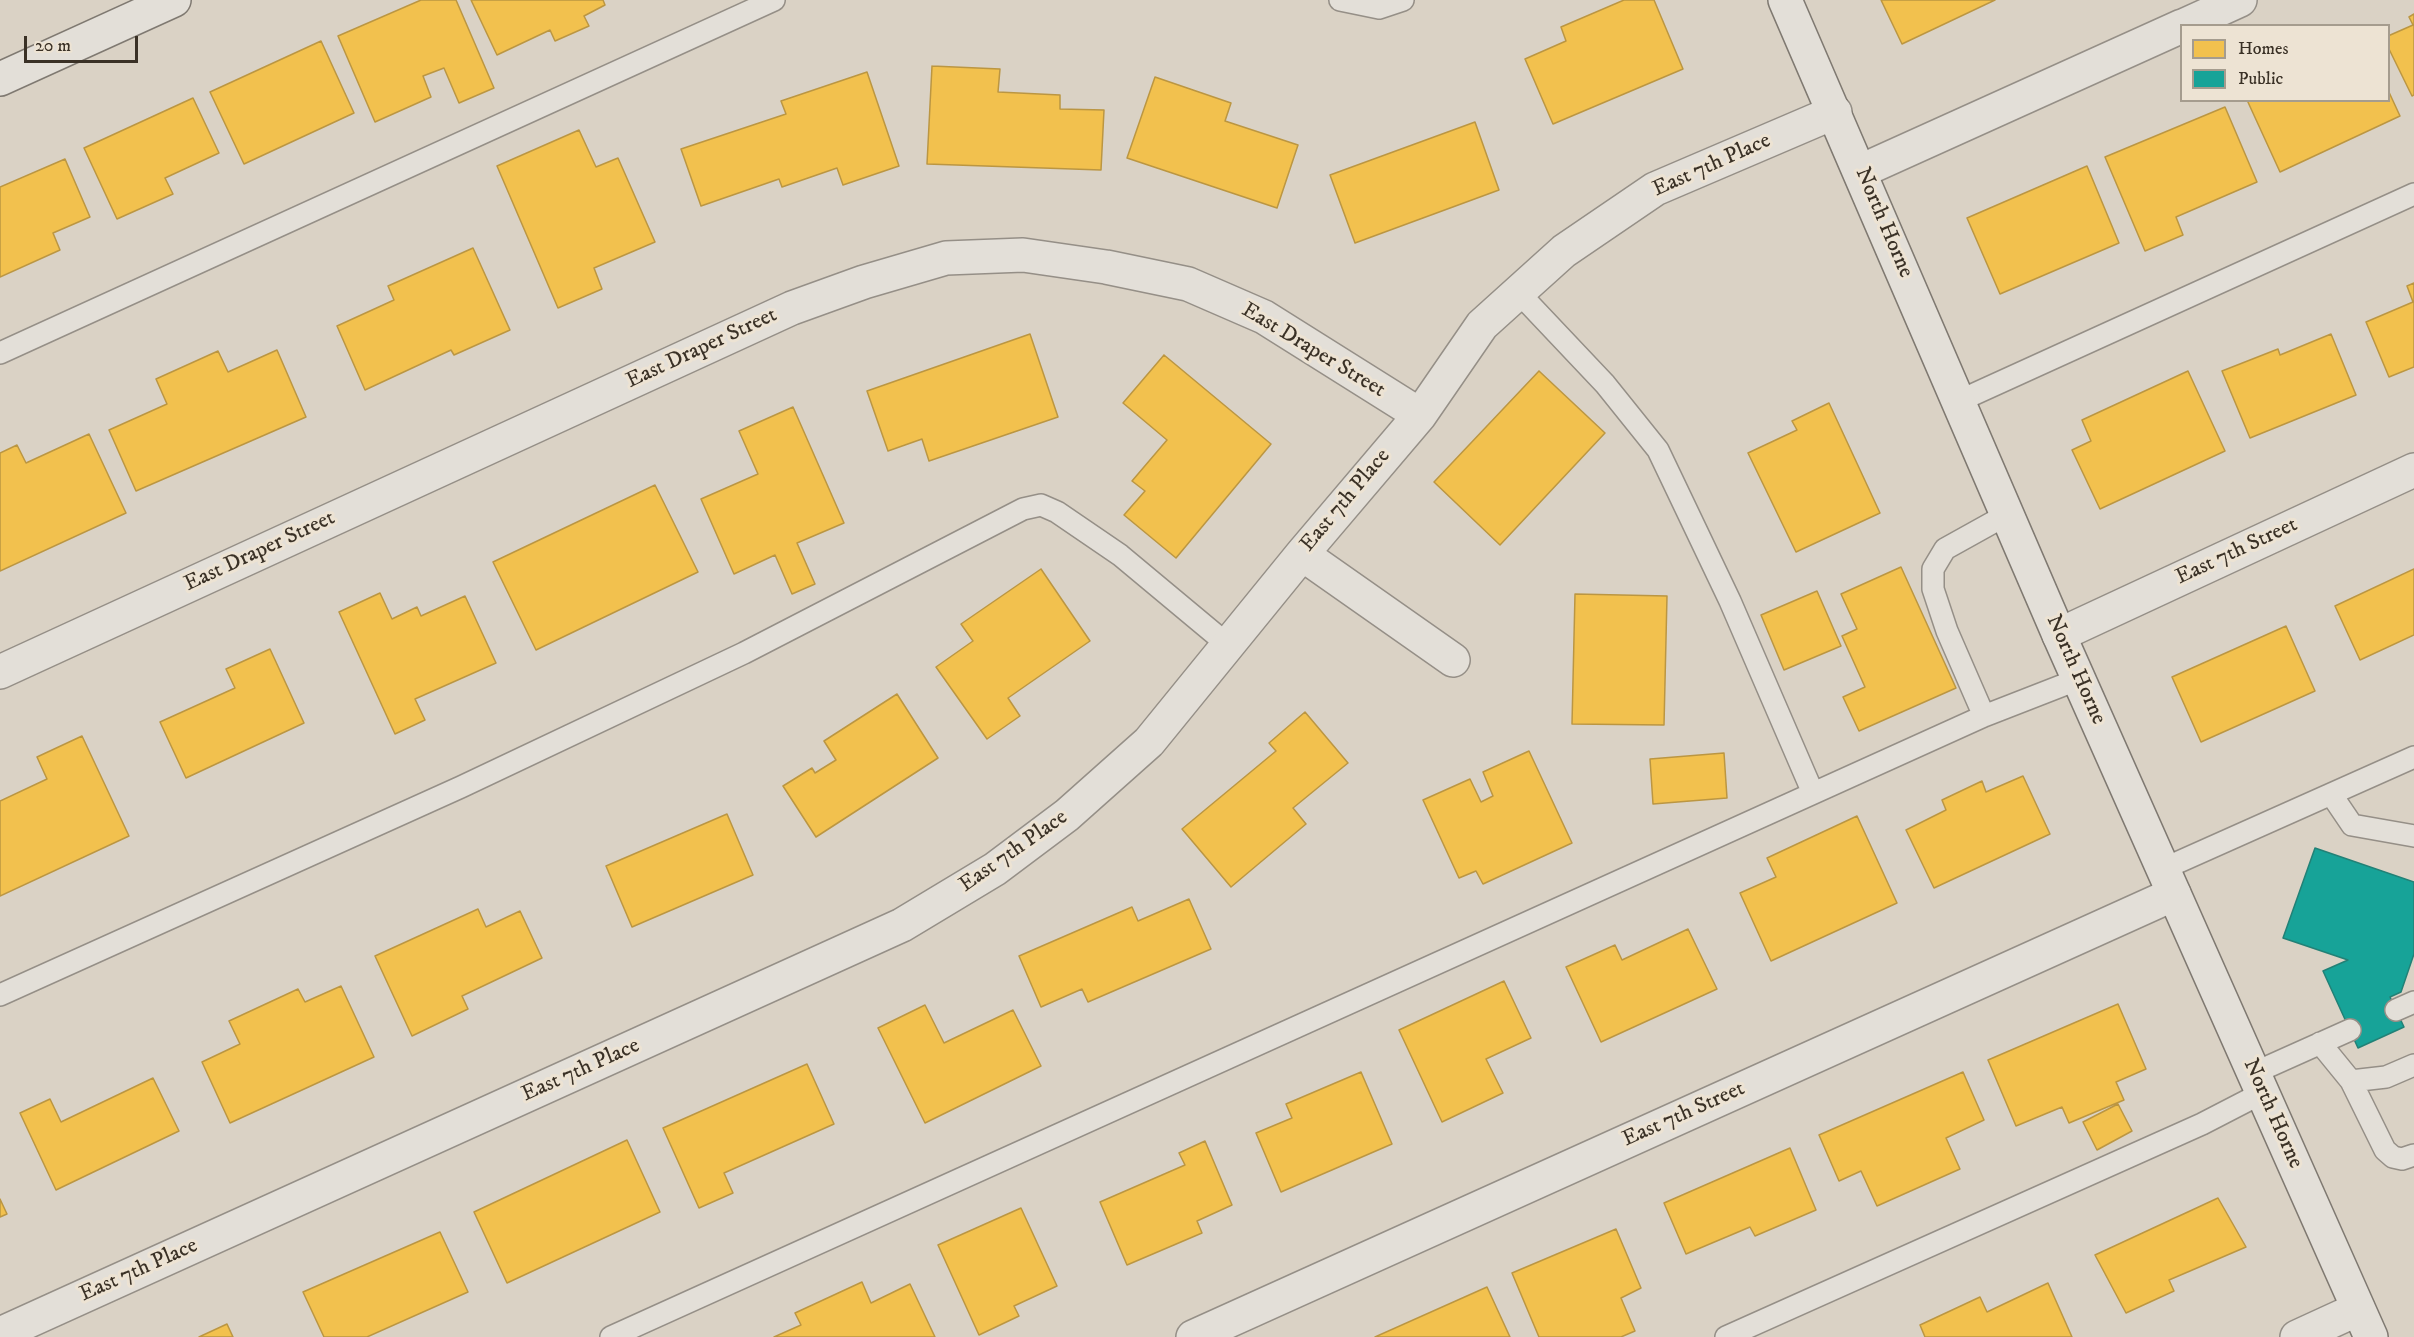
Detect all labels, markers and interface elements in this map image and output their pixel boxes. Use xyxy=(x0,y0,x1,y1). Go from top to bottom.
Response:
scale bar xyxy=(27,24,141,62)
legend xyxy=(2180,24,2390,102)
text: 20 m xyxy=(35,35,71,57)
text: Homes xyxy=(2238,38,2289,60)
text: Public xyxy=(2238,68,2283,90)
street label: East 7th Place xyxy=(1649,128,1775,204)
street label: North Horne xyxy=(1848,164,1918,282)
street label: East Draper Street xyxy=(1236,298,1390,404)
street label: East Draper Street xyxy=(623,303,781,395)
street label: East 7th Place xyxy=(1295,444,1397,558)
street label: East Draper Street xyxy=(181,506,339,598)
street label: East 7th Street xyxy=(2172,512,2302,592)
street label: North Horne xyxy=(2039,611,2111,729)
street label: East 7th Place xyxy=(955,805,1073,899)
street label: East 7th Place xyxy=(518,1033,644,1109)
street label: North Horne xyxy=(2236,1055,2308,1173)
street label: East 7th Street xyxy=(1619,1076,1749,1154)
street label: East 7th Place xyxy=(76,1233,202,1309)

